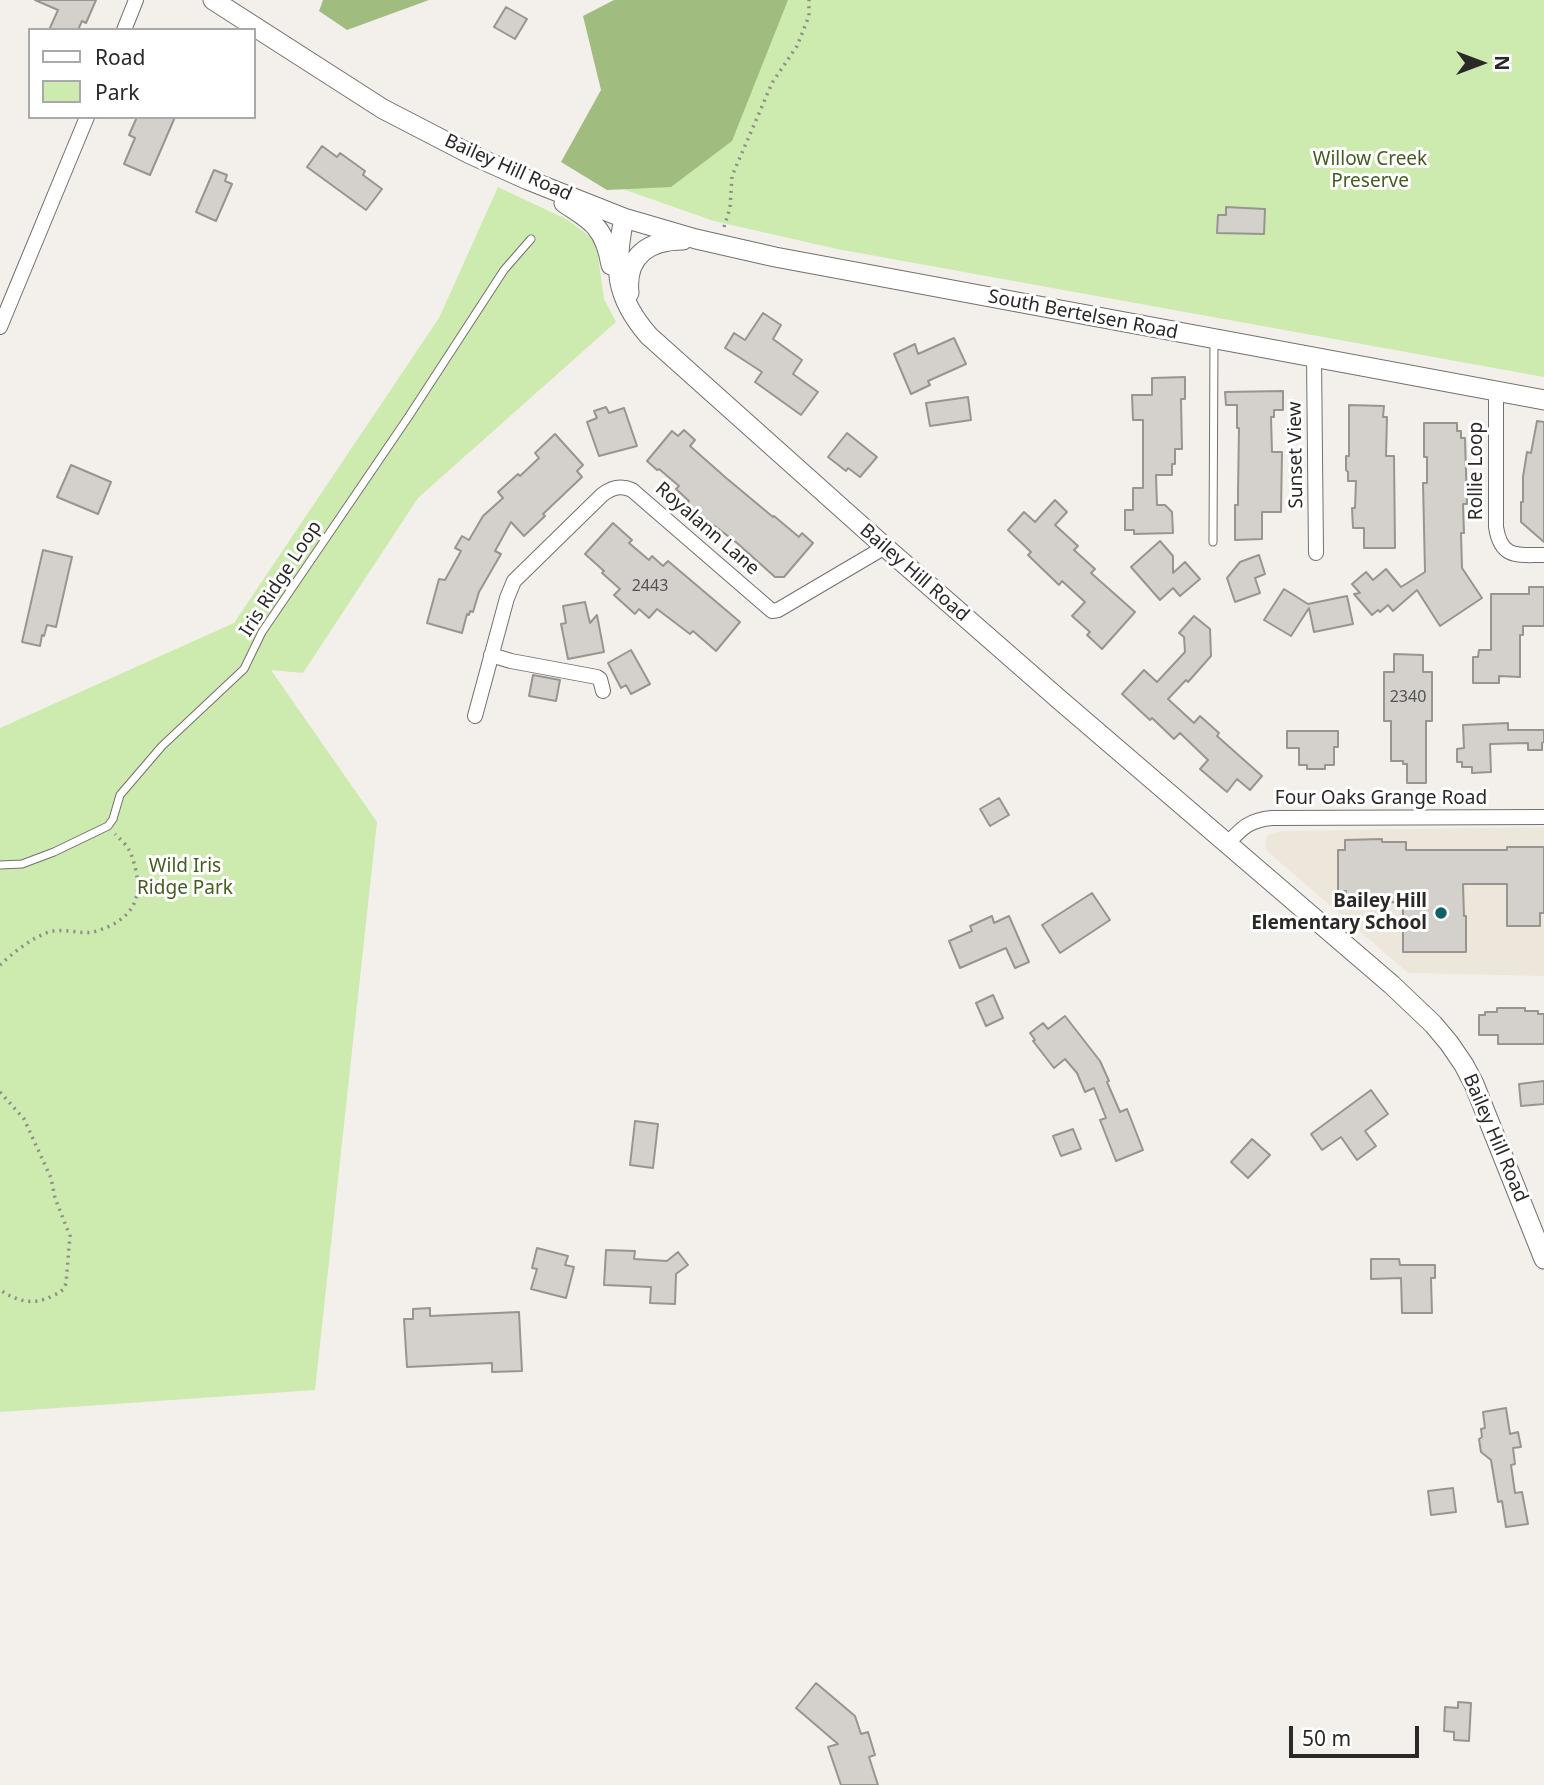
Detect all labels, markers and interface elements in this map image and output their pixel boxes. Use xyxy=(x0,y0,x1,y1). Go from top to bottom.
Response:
legend xyxy=(28,28,256,119)
north arrow xyxy=(1446,28,1516,98)
text: Road xyxy=(95,43,145,71)
text: N xyxy=(1489,55,1515,71)
text: Park xyxy=(95,78,139,106)
street label: Bailey Hill Road xyxy=(441,130,575,206)
park label: Willow Creek Preserve xyxy=(1313,149,1427,193)
street label: South Bertelsen Road xyxy=(986,285,1180,345)
street label: Sunset View xyxy=(1284,401,1308,509)
street label: Rollie Loop xyxy=(1466,422,1488,520)
street label: Royalann Lane xyxy=(650,478,764,580)
street label: Iris Ridge Loop xyxy=(235,517,327,641)
street label: Bailey Hill Road xyxy=(855,519,973,627)
house number: 2443 xyxy=(632,576,668,596)
house number: 2340 xyxy=(1390,687,1426,707)
street label: Four Oaks Grange Road xyxy=(1275,788,1487,810)
park label: Wild Iris Ridge Park xyxy=(137,856,233,900)
place label: Bailey Hill Elementary School xyxy=(1251,891,1427,935)
marker: Bailey Hill Elementary School xyxy=(1433,905,1449,921)
street label: Bailey Hill Road xyxy=(1458,1070,1532,1206)
scale bar xyxy=(1292,1712,1422,1756)
text: 50 m xyxy=(1302,1724,1351,1752)

